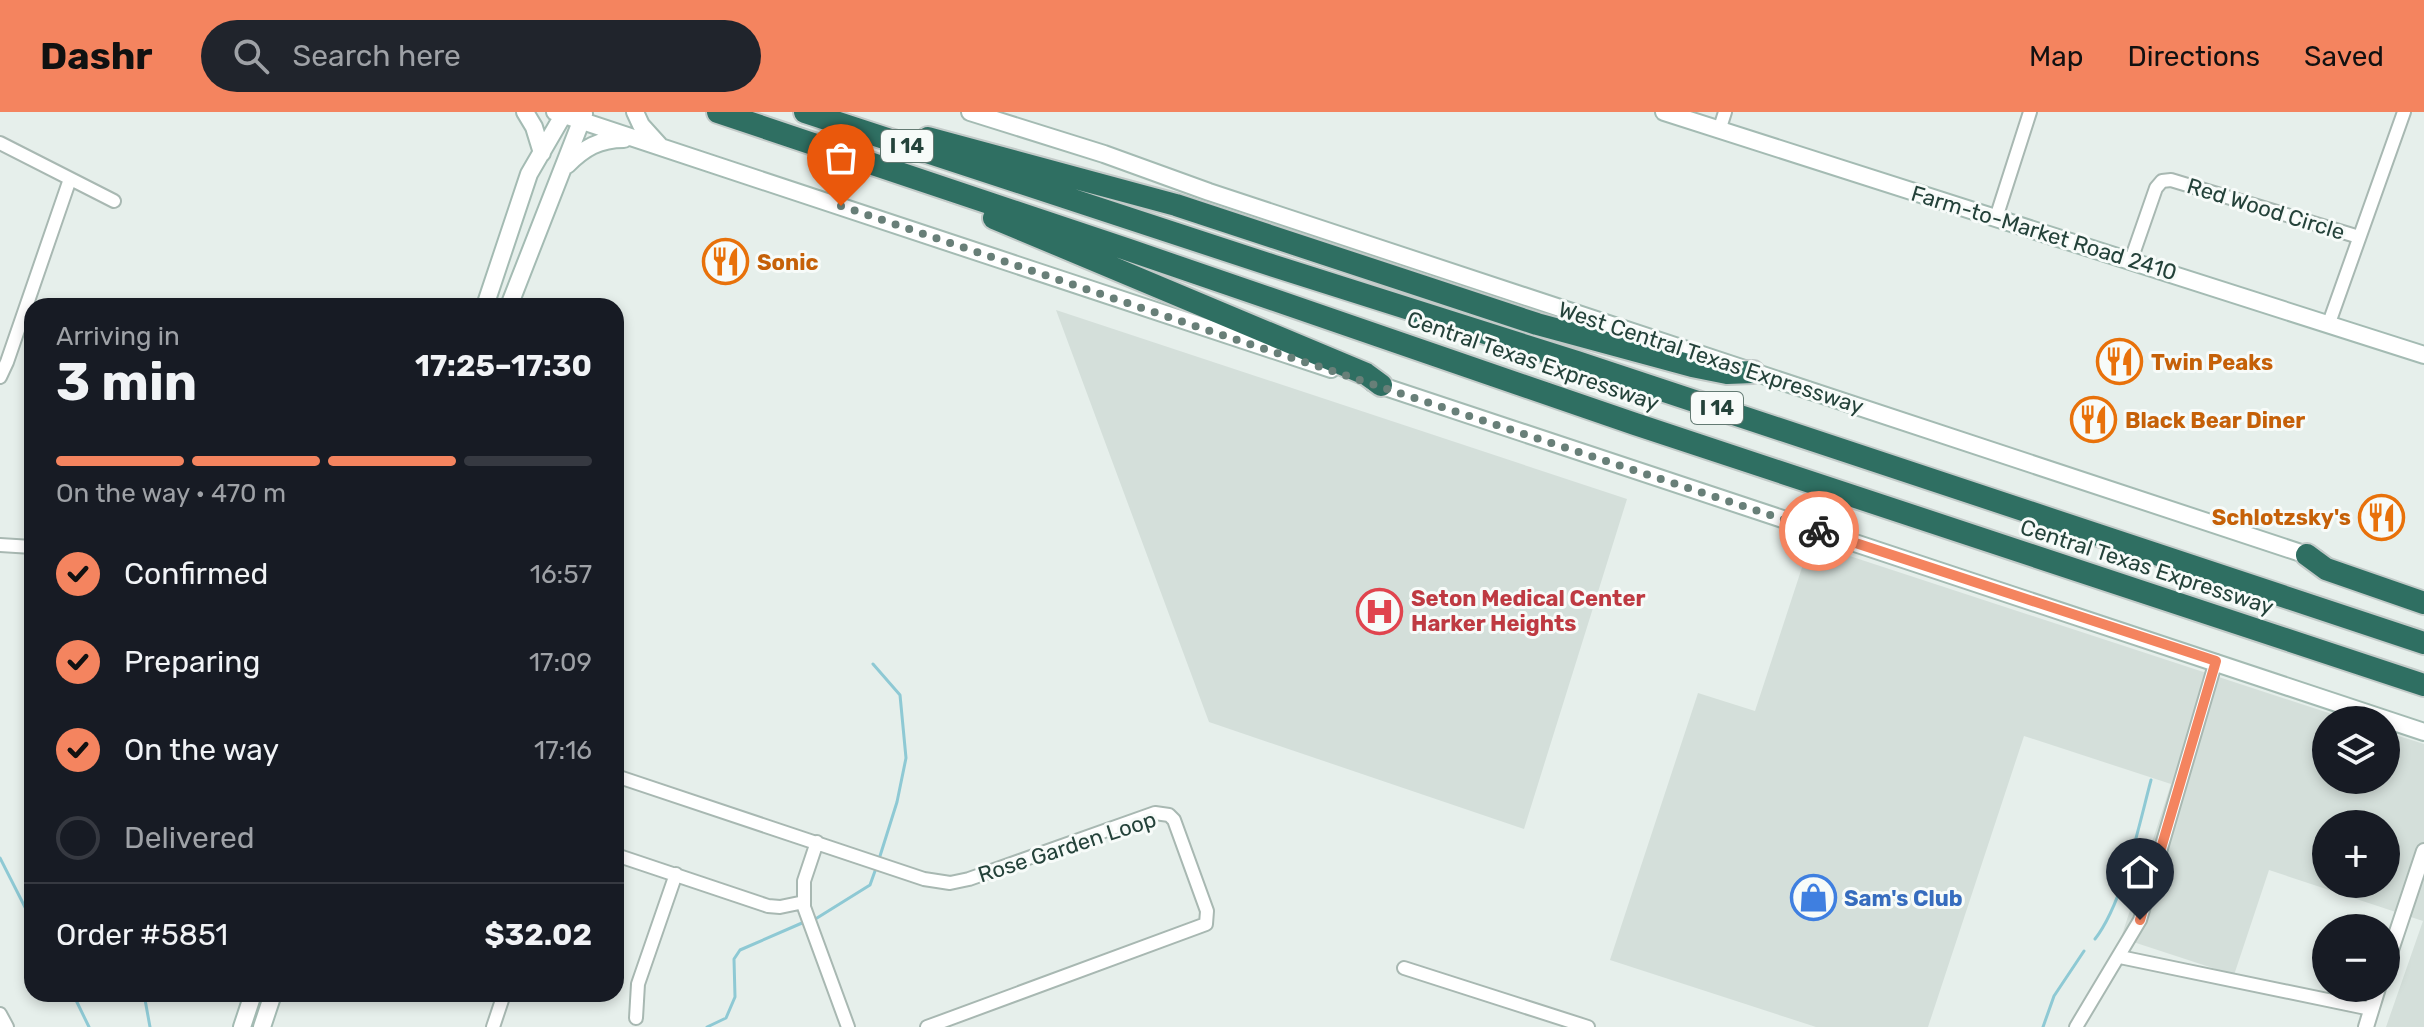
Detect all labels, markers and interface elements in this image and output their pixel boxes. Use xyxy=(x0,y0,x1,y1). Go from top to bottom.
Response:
search box xyxy=(201,20,761,92)
text: Dashr xyxy=(40,33,153,79)
icon: search xyxy=(229,34,273,78)
text: Search here xyxy=(293,38,461,74)
text: Map xyxy=(2029,40,2083,73)
text: Directions xyxy=(2127,40,2260,73)
text: Saved xyxy=(2304,40,2384,73)
pin xyxy=(807,124,875,206)
road number: I 14 xyxy=(881,130,933,162)
icon: bag xyxy=(819,136,863,180)
street label: Red Wood Circle xyxy=(2184,172,2348,246)
street label: Farm-to-Market Road 2410 xyxy=(1908,180,2180,286)
restaurant icon: Sonic xyxy=(702,238,750,286)
place label: Sonic xyxy=(757,249,818,276)
street label: West Central Texas Expressway xyxy=(1555,296,1867,420)
street label: Central Texas Expressway xyxy=(1403,305,1663,417)
text: Arriving in xyxy=(56,321,180,352)
restaurant icon: Twin Peaks xyxy=(2096,338,2144,386)
text: 17:25–17:30 xyxy=(415,348,592,384)
place label: Twin Peaks xyxy=(2151,349,2273,376)
text: 3 min xyxy=(56,351,197,413)
road number: I 14 xyxy=(1691,392,1743,424)
restaurant icon: Black Bear Diner xyxy=(2070,396,2118,444)
place label: Black Bear Diner xyxy=(2125,407,2305,434)
text: On the way · 470 m xyxy=(56,478,286,509)
courier xyxy=(1779,491,1859,571)
restaurant icon: Schlotzsky's xyxy=(2358,493,2406,541)
place label: Schlotzsky's xyxy=(2212,504,2351,531)
icon: bike xyxy=(1797,509,1841,553)
street label: Central Texas Expressway xyxy=(2017,513,2277,621)
icon: check xyxy=(56,552,100,596)
text: Confirmed xyxy=(124,556,268,592)
text: 16:57 xyxy=(530,559,592,590)
place label: Seton Medical Center Harker Heights xyxy=(1411,585,1645,637)
hospital icon: Seton Medical Center Harker Heights xyxy=(1356,587,1404,635)
icon: check xyxy=(56,640,100,684)
text: Preparing xyxy=(124,644,260,680)
text: 17:09 xyxy=(529,647,592,678)
map controls xyxy=(2312,706,2400,1002)
button: layers xyxy=(2312,706,2400,794)
icon: check xyxy=(56,728,100,772)
text: On the way xyxy=(124,732,279,768)
text: 17:16 xyxy=(534,735,592,766)
street label: Rose Garden Loop xyxy=(974,805,1160,889)
button: + xyxy=(2312,810,2400,898)
text: Delivered xyxy=(124,820,255,856)
pin xyxy=(2106,838,2174,920)
icon: home xyxy=(2118,850,2162,894)
shop icon: Sam's Club xyxy=(1789,874,1837,922)
place label: Sam's Club xyxy=(1844,885,1963,912)
button: − xyxy=(2312,914,2400,1002)
text: Order #5851 xyxy=(56,917,228,953)
text: $32.02 xyxy=(484,917,592,953)

